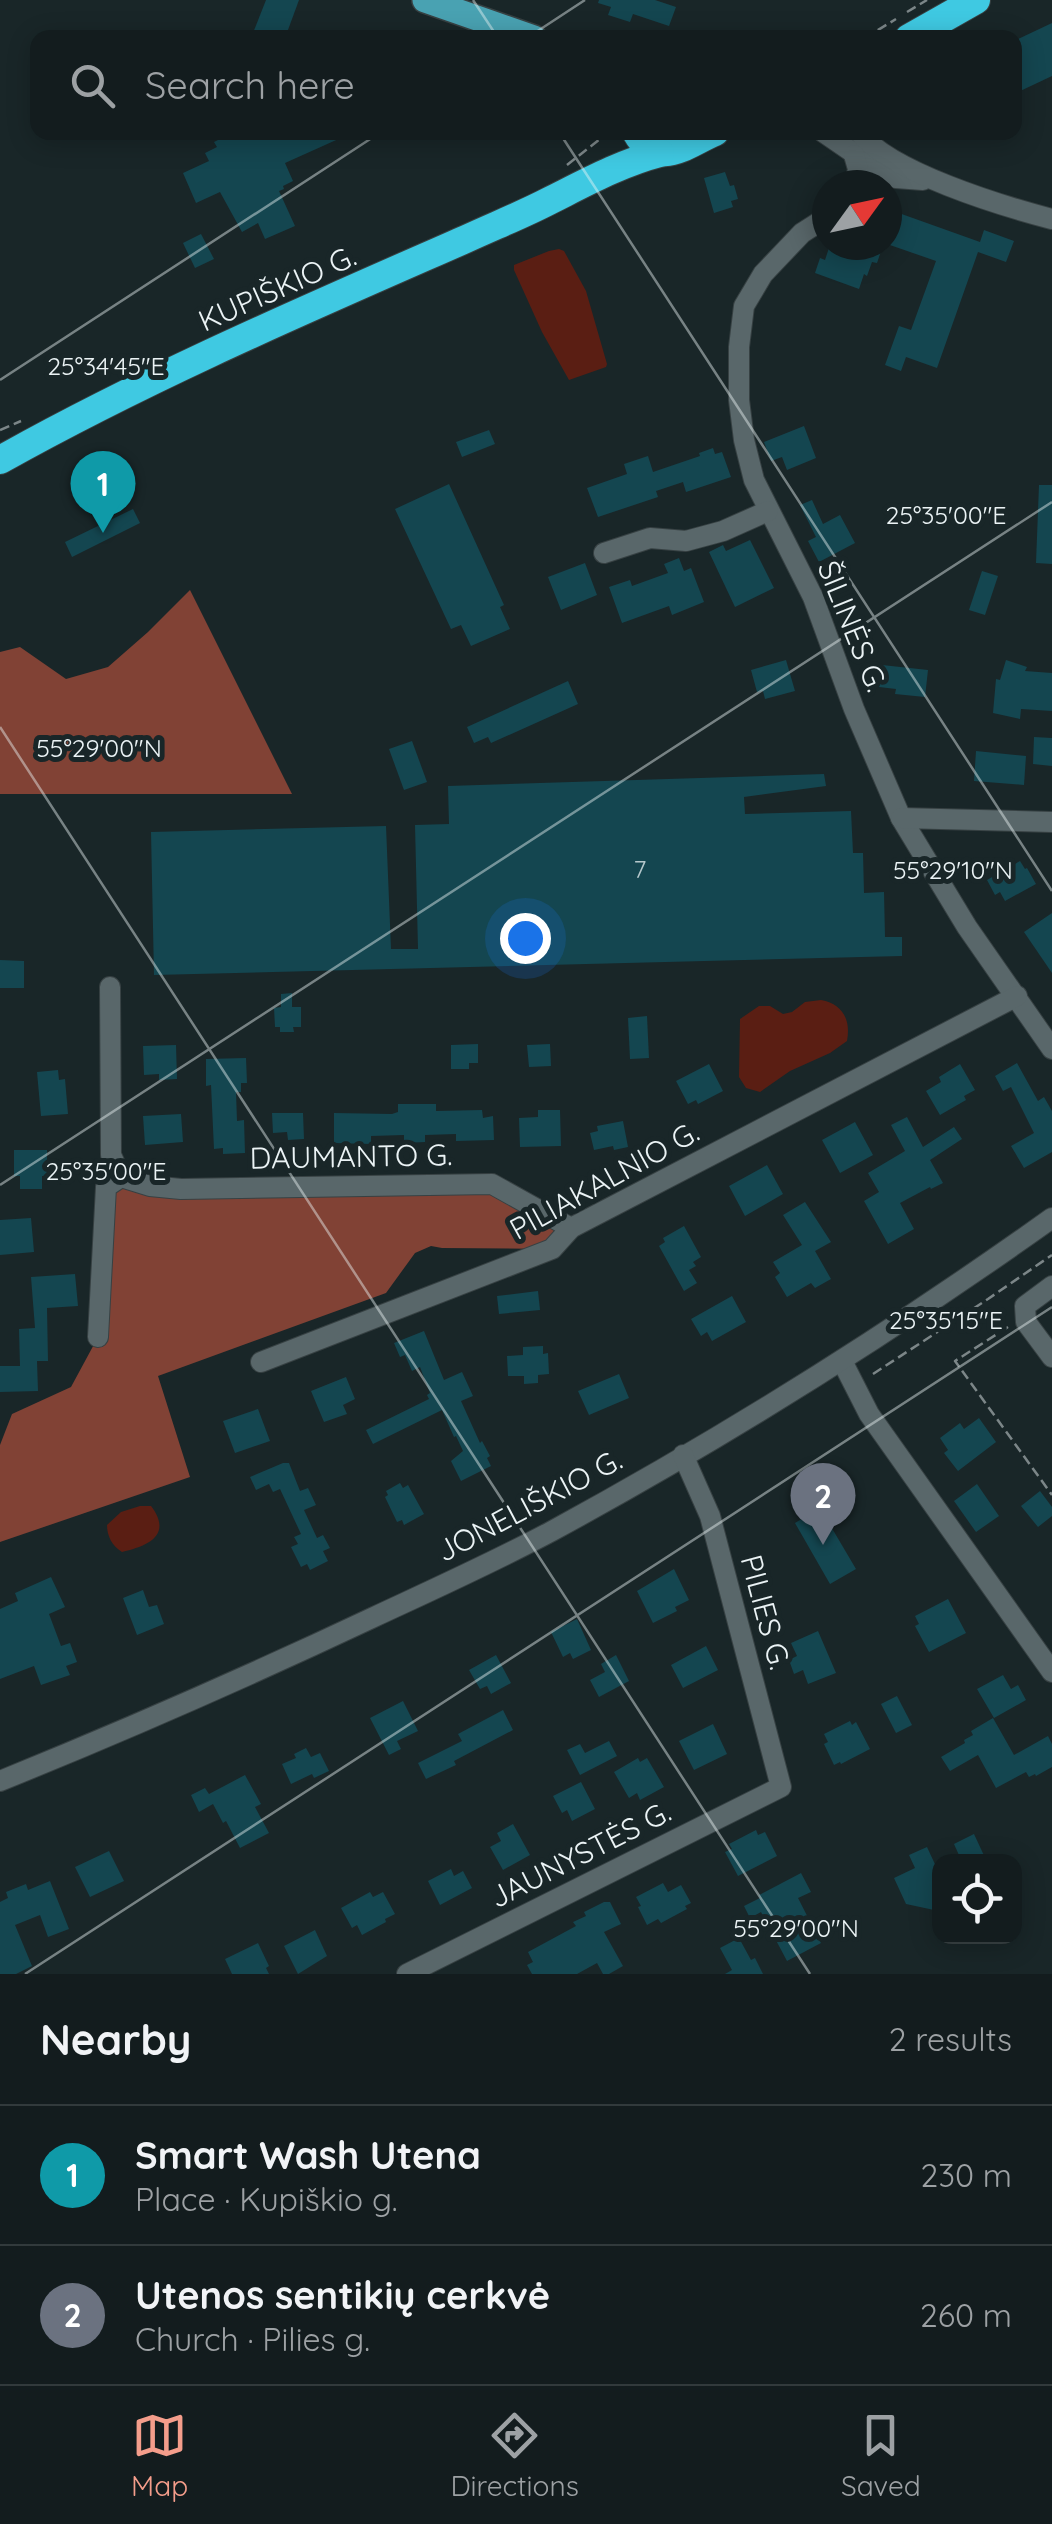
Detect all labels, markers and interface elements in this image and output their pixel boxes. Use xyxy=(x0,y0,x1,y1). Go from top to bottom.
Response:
search box xyxy=(30,30,1022,140)
icon: search xyxy=(65,58,120,113)
text: Search here xyxy=(145,61,355,109)
north arrow xyxy=(812,170,902,260)
street label: KUPIŠKIO G. xyxy=(192,236,362,340)
text: 25°34'45"E xyxy=(47,350,165,381)
pin: 1 xyxy=(70,450,136,533)
text: 25°35'00"E xyxy=(886,499,1006,530)
street label: ŠILINĖS G. xyxy=(810,555,896,697)
text: 55°29'00"N xyxy=(36,732,162,763)
house number: 7 xyxy=(634,853,647,884)
text: 55°29'10"N xyxy=(893,854,1013,885)
your location xyxy=(500,913,551,964)
street label: PILIAKALNIO G. xyxy=(503,1112,705,1248)
street label: DAUMANTO G. xyxy=(249,1135,453,1177)
text: 25°35'00"E xyxy=(46,1155,166,1186)
text: 25°35'15"E xyxy=(889,1304,1003,1335)
street label: JONELIŠKIO G. xyxy=(430,1440,628,1570)
pin: 2 xyxy=(790,1462,856,1545)
street label: PILIES G. xyxy=(732,1550,800,1674)
street label: JAUNYSTĖS G. xyxy=(483,1792,677,1916)
map controls xyxy=(932,1854,1022,1944)
button: locate xyxy=(932,1854,1022,1944)
text: 55°29'00"N xyxy=(733,1912,859,1943)
text: Nearby xyxy=(40,2013,191,2066)
text: 2 results xyxy=(889,2019,1012,2059)
text: Smart Wash Utena xyxy=(135,2131,481,2179)
text: 1 xyxy=(66,2155,79,2195)
text: 230 m xyxy=(921,2155,1012,2195)
text: Place · Kupiškio g. xyxy=(135,2179,398,2219)
text: Utenos sentikių cerkvė xyxy=(135,2271,550,2319)
text: 2 xyxy=(63,2295,82,2335)
text: 260 m xyxy=(920,2295,1012,2335)
text: Church · Pilies g. xyxy=(135,2319,370,2359)
tab: Map xyxy=(131,2408,188,2503)
tab: Directions xyxy=(450,2408,579,2503)
tab: Saved xyxy=(841,2408,921,2503)

